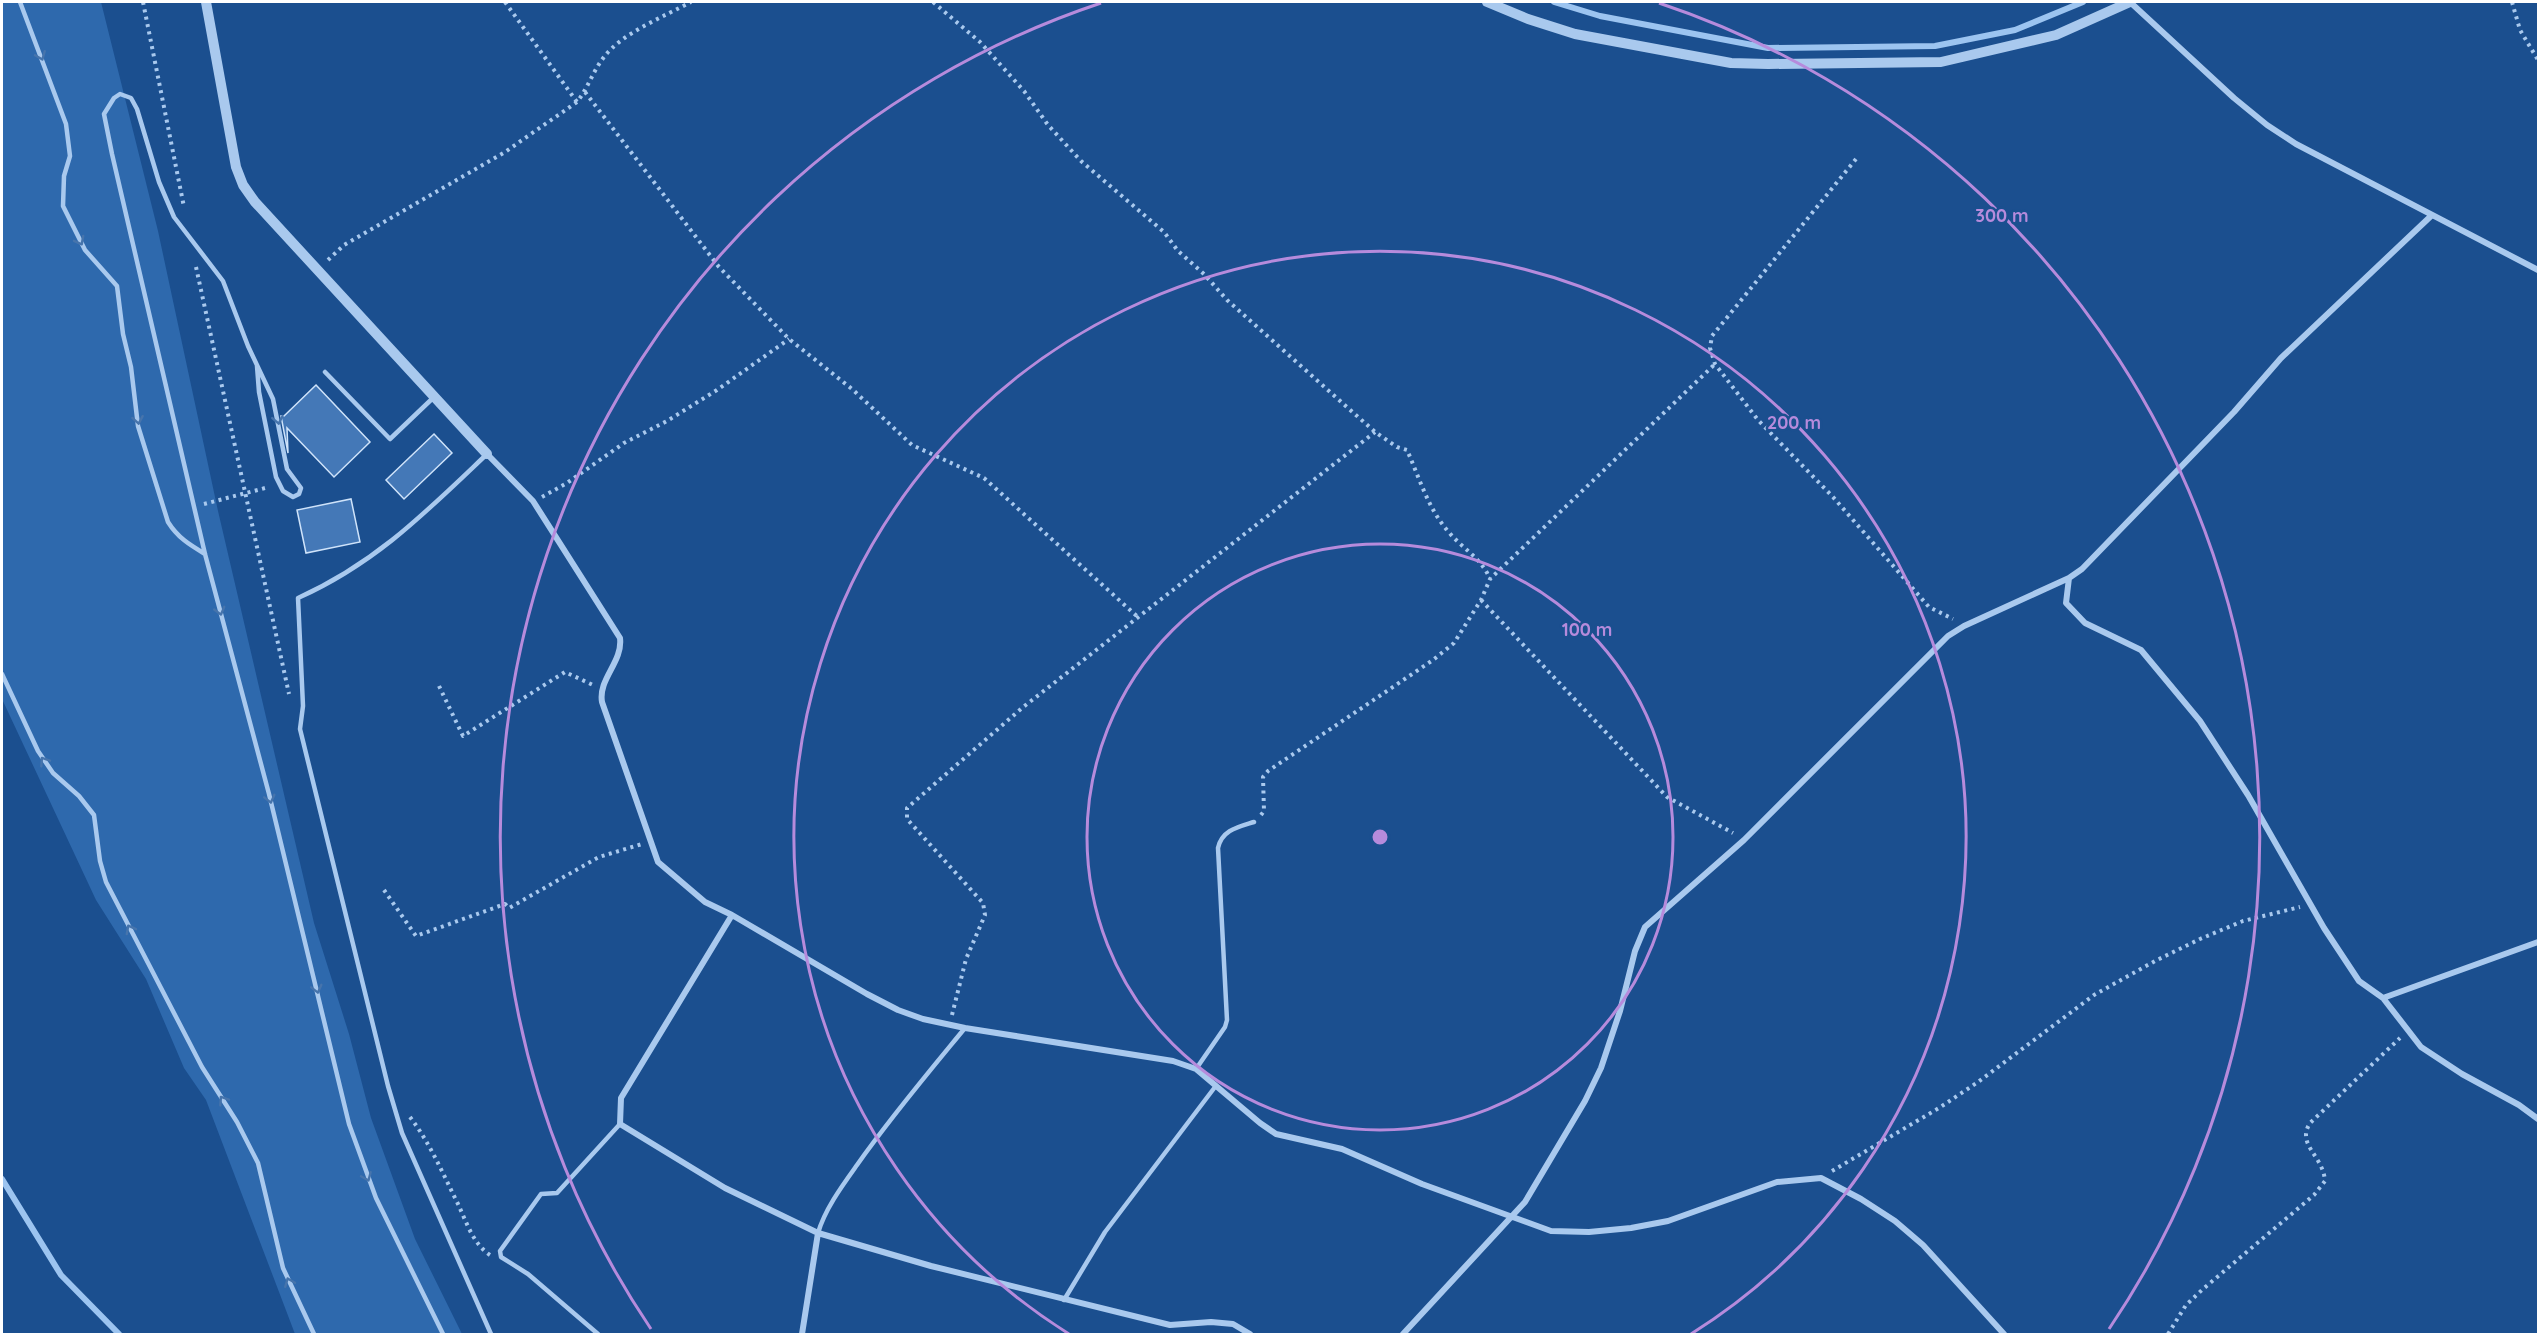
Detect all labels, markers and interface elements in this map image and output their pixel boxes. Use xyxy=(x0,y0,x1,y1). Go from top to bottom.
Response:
one-way arrow xyxy=(34,50,47,61)
text: 300 m xyxy=(1975,204,2029,227)
one-way arrow xyxy=(73,234,85,245)
text: 200 m xyxy=(1767,411,1821,434)
one-way arrow xyxy=(271,415,284,425)
one-way arrow xyxy=(131,416,143,425)
one-way arrow xyxy=(213,606,226,616)
text: 100 m xyxy=(1562,618,1612,641)
one-way arrow xyxy=(40,757,52,767)
one-way arrow xyxy=(263,793,275,804)
centre of rings xyxy=(1370,827,1390,847)
one-way arrow xyxy=(126,925,137,935)
one-way arrow xyxy=(310,983,323,993)
one-way arrow xyxy=(219,1096,230,1107)
one-way arrow xyxy=(360,1170,372,1181)
one-way arrow xyxy=(284,1277,296,1288)

